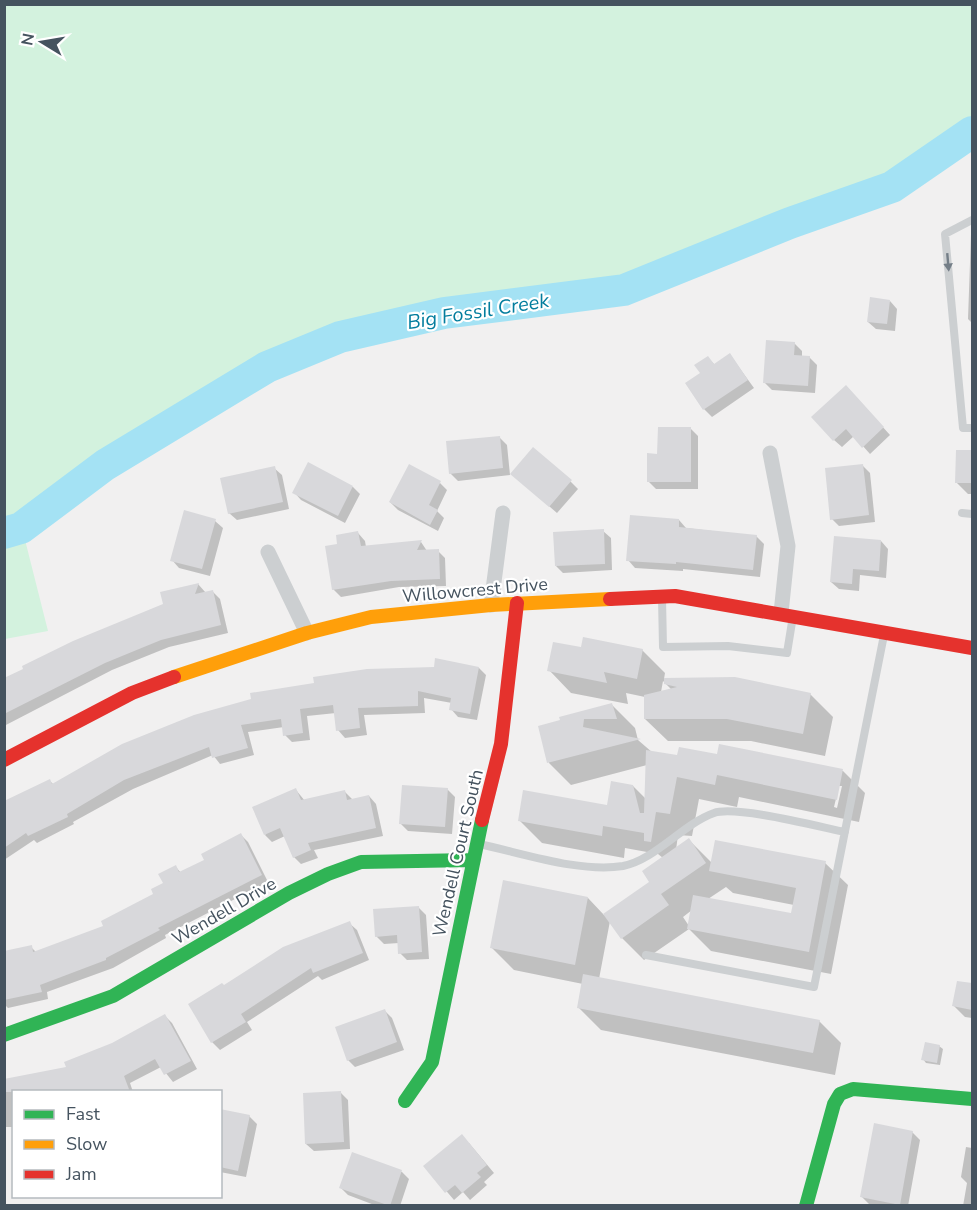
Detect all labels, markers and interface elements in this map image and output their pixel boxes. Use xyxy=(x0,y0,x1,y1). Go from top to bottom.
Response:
north arrow xyxy=(12,12,72,72)
text: N xyxy=(16,31,40,47)
one-way arrow xyxy=(943,252,953,271)
water label: Big Fossil Creek xyxy=(405,287,552,336)
street label: Willowcrest Drive xyxy=(401,572,549,608)
street label: Wendell Court South xyxy=(427,767,489,939)
street label: Wendell Drive xyxy=(168,871,280,951)
legend xyxy=(12,1090,222,1198)
text: Fast xyxy=(66,1102,101,1126)
text: Slow xyxy=(66,1132,107,1156)
text: Jam xyxy=(65,1162,97,1186)

